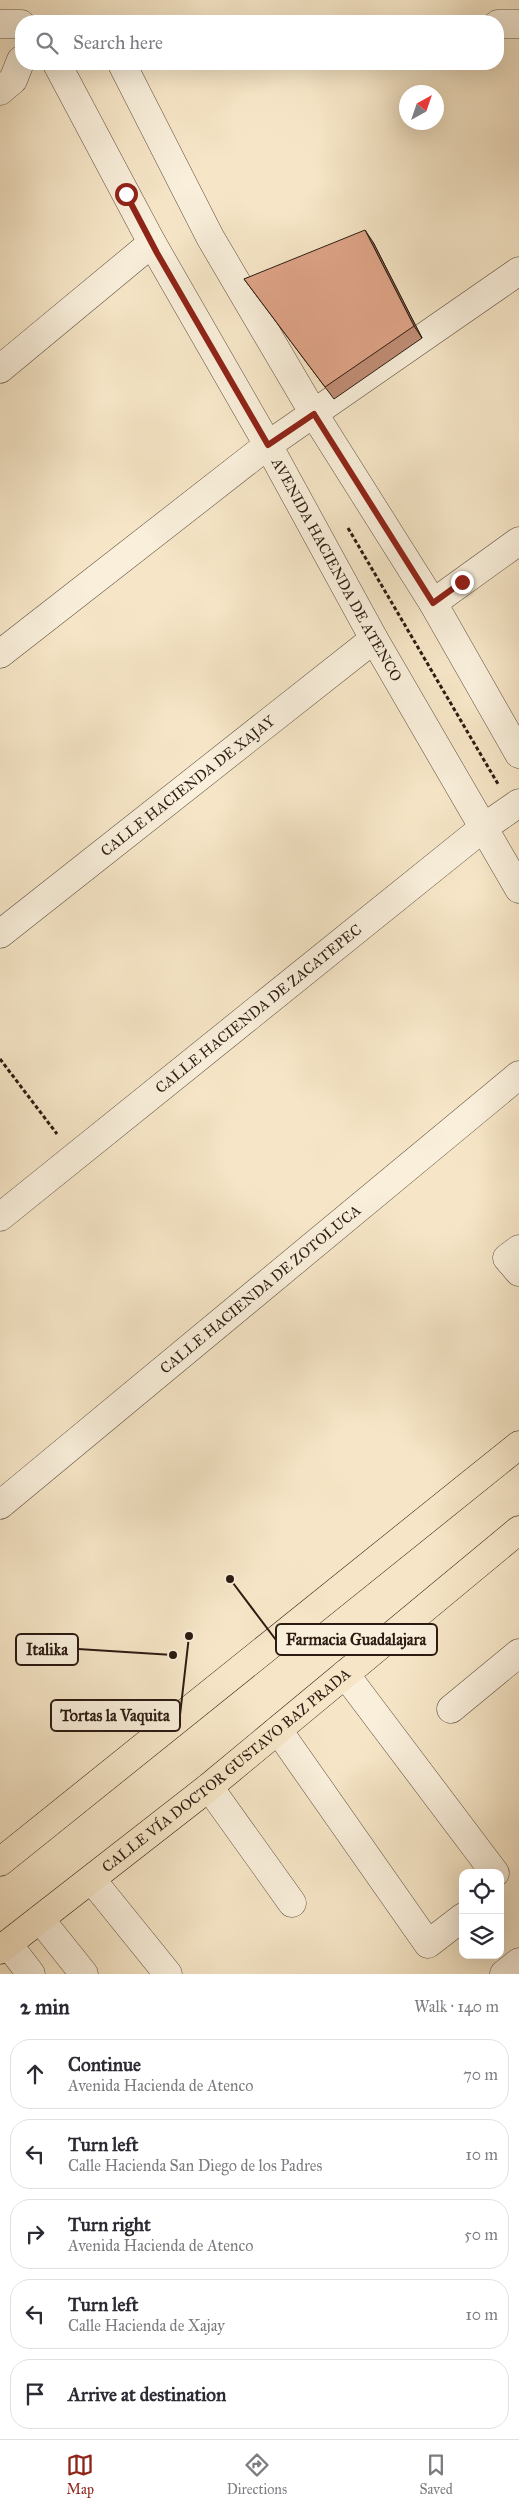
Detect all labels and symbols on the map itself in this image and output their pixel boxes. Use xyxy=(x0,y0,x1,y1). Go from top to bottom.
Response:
north arrow xyxy=(399,85,444,130)
route start xyxy=(115,183,138,206)
street label: AVENIDA HACIENDA DE ATENCO xyxy=(267,454,406,685)
route end xyxy=(451,571,474,594)
street label: CALLE HACIENDA DE XAJAY xyxy=(97,712,279,860)
street label: CALLE HACIENDA DE ZACATEPEC xyxy=(152,920,365,1097)
street label: CALLE HACIENDA DE ZOTOLUCA xyxy=(156,1201,364,1378)
callout: Farmacia Guadalajara xyxy=(276,1624,437,1655)
text: Farmacia Guadalajara xyxy=(286,1630,428,1650)
callout: Italika xyxy=(16,1634,78,1665)
text: Italika xyxy=(26,1640,69,1659)
street label: CALLE VÍA DOCTOR GUSTAVO BAZ PRADA xyxy=(98,1664,354,1876)
callout: Tortas la Vaquita xyxy=(51,1700,180,1731)
text: Tortas la Vaquita xyxy=(59,1706,171,1726)

